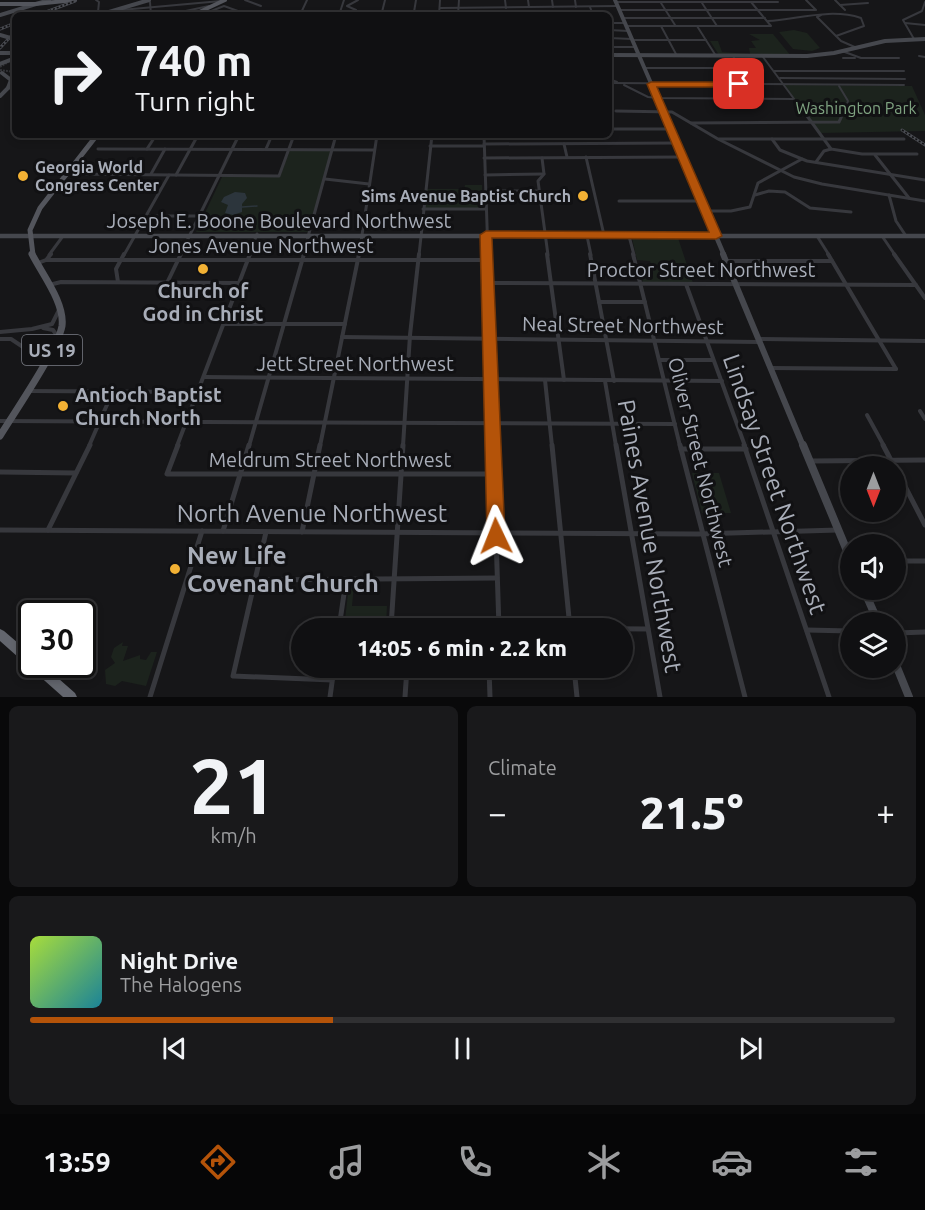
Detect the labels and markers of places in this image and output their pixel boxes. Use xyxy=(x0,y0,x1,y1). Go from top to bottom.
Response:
pin xyxy=(713,58,764,109)
place label: Georgia World Congress Center xyxy=(35,158,160,194)
marker: Georgia World Congress Center xyxy=(16,169,30,183)
place label: Sims Avenue Baptist Church xyxy=(361,187,571,205)
marker: Sims Avenue Baptist Church xyxy=(576,189,590,203)
marker: Church of God in Christ xyxy=(196,262,210,276)
place label: Church of God in Christ xyxy=(143,279,264,325)
place label: Antioch Baptist Church North xyxy=(75,383,222,429)
marker: Antioch Baptist Church North xyxy=(56,399,70,413)
place label: New Life Covenant Church xyxy=(187,542,379,597)
marker: New Life Covenant Church xyxy=(168,562,182,576)

